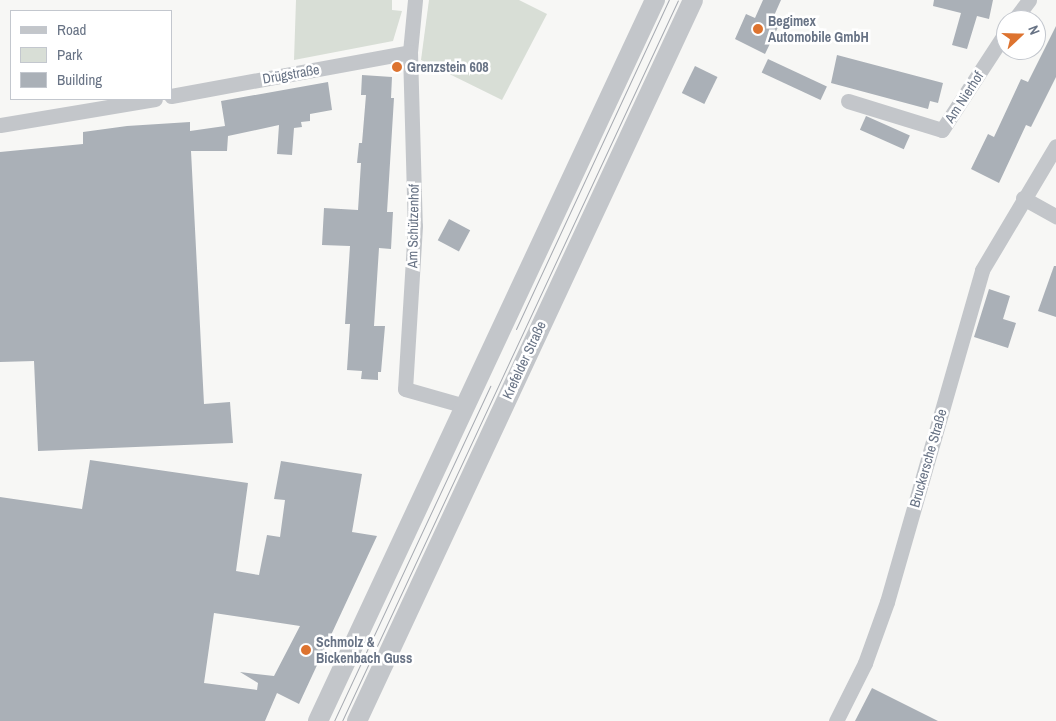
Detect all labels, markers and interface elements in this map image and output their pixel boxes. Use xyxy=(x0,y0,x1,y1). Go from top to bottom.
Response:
legend xyxy=(10,10,172,100)
north arrow xyxy=(996,10,1046,60)
place label: Begimex Automobile GmbH xyxy=(768,13,869,46)
text: Road xyxy=(57,19,86,40)
marker: Begimex Automobile GmbH xyxy=(752,23,764,35)
text: N xyxy=(1024,23,1044,37)
text: Park xyxy=(57,44,82,65)
place label: Grenzstein 608 xyxy=(407,59,489,75)
street label: Drügstraße xyxy=(261,61,321,87)
marker: Grenzstein 608 xyxy=(391,61,403,73)
street label: Am Nierhof xyxy=(941,68,987,126)
text: Building xyxy=(57,69,102,90)
street label: Am Schützenhof xyxy=(404,184,422,268)
street label: Krefelder Straße xyxy=(499,318,549,402)
street label: Bruckersche Straße xyxy=(906,407,950,509)
place label: Schmolz & Bickenbach Guss xyxy=(316,634,412,666)
marker: Schmolz & Bickenbach Guss xyxy=(300,644,312,656)

